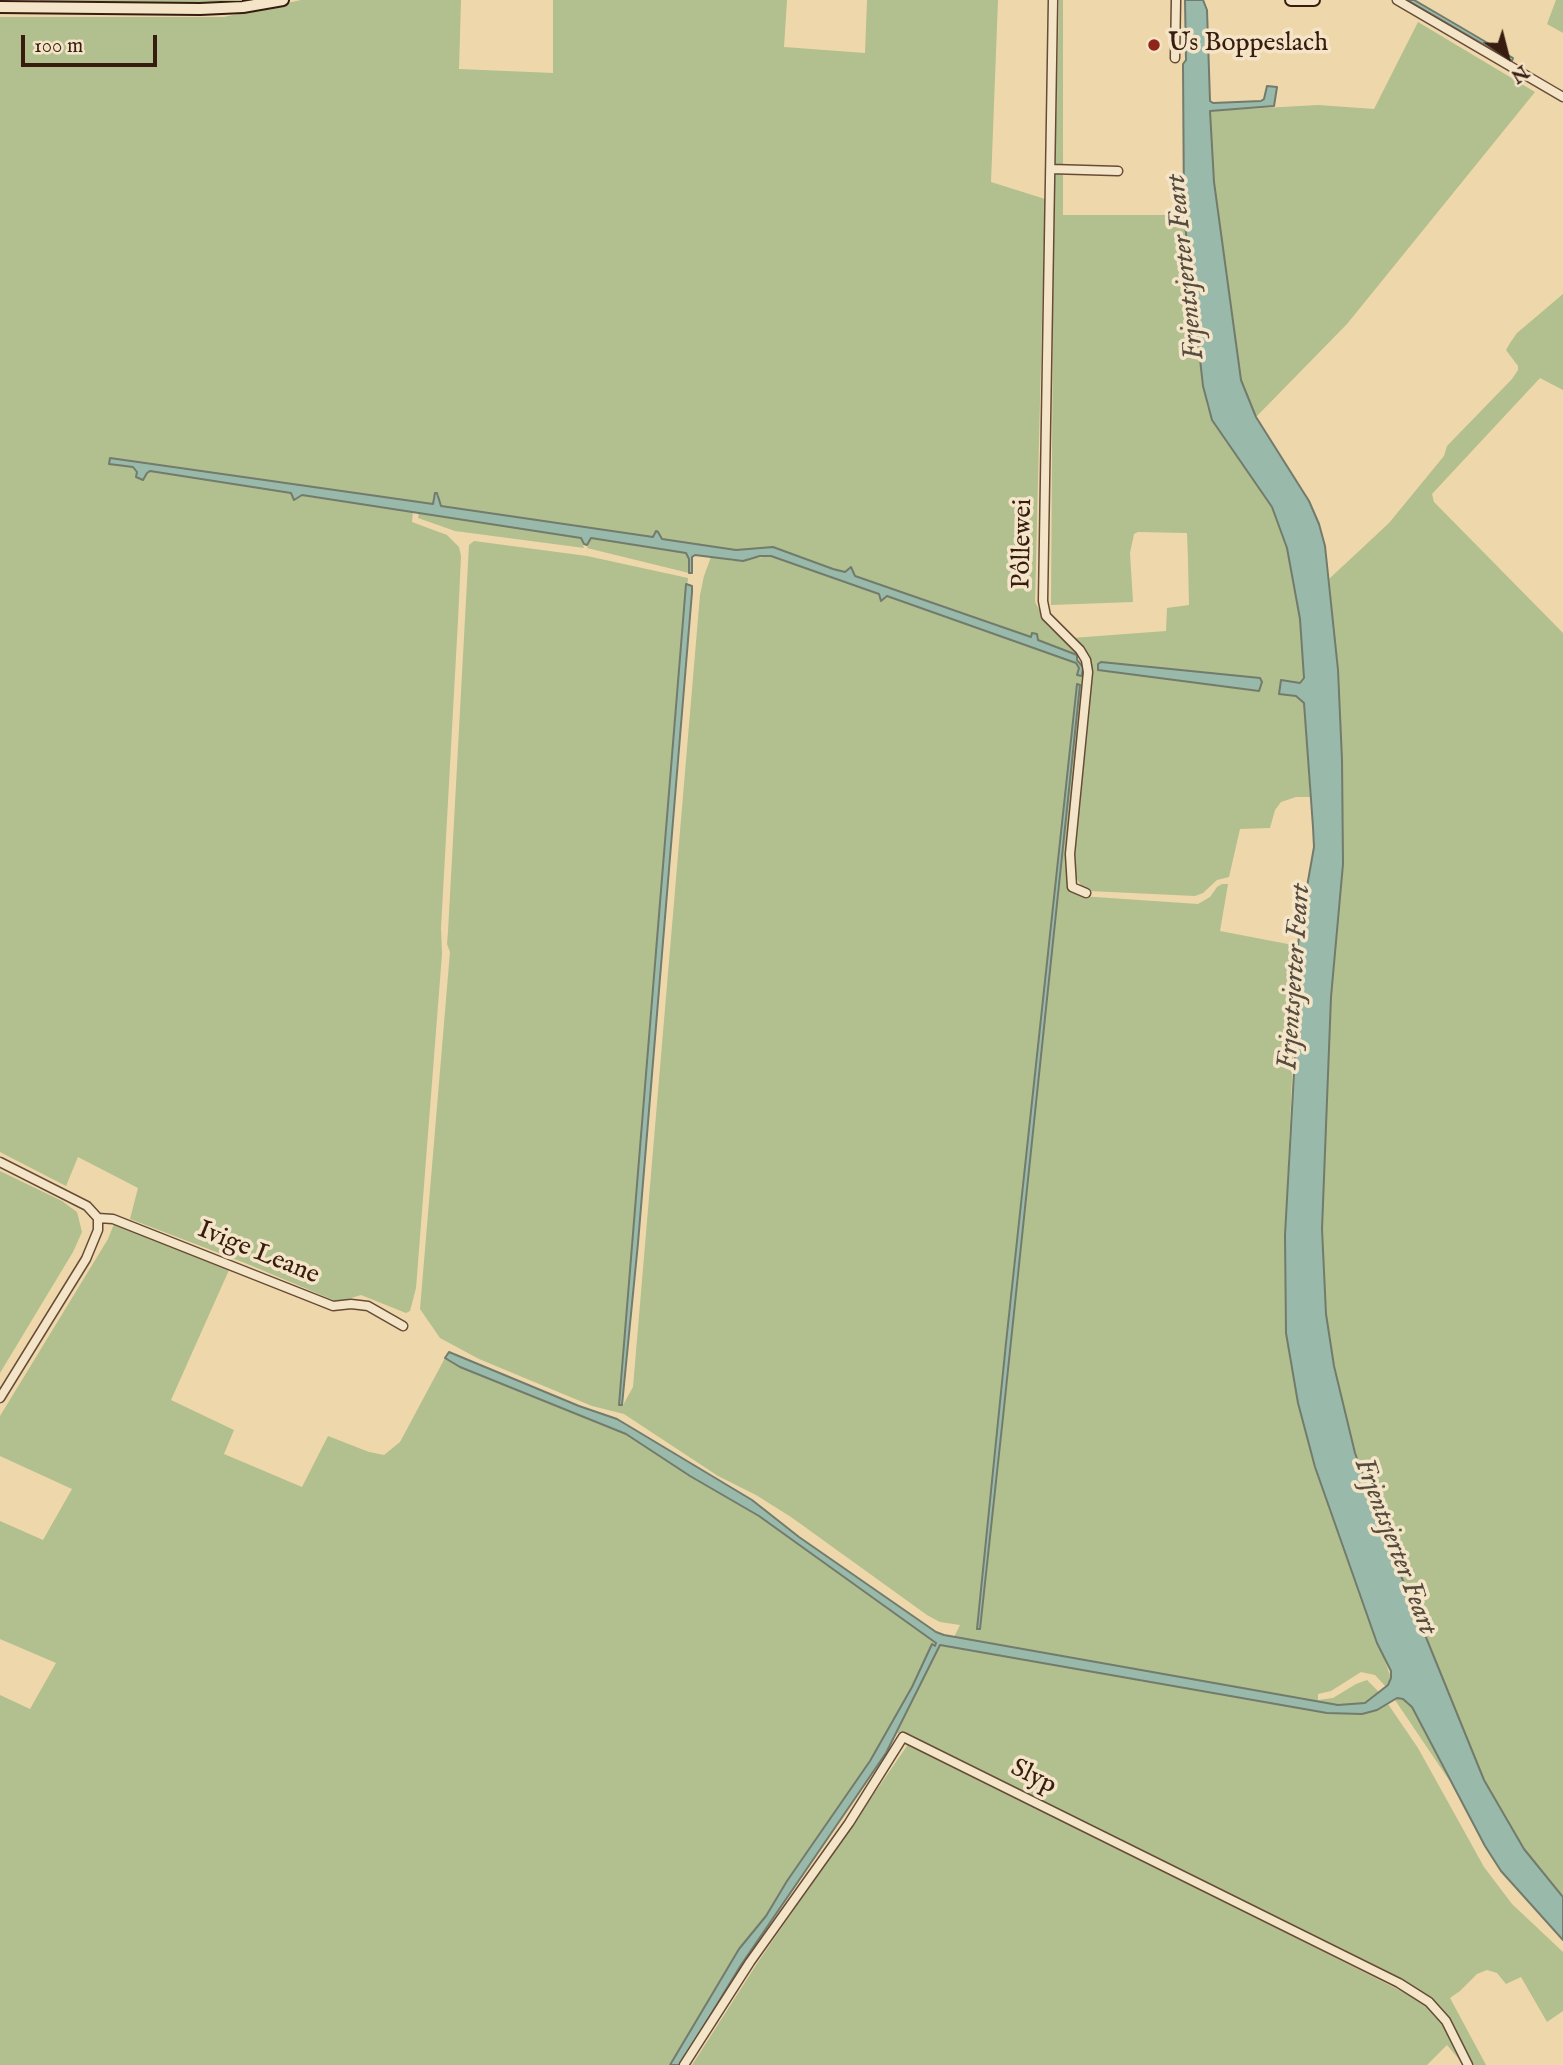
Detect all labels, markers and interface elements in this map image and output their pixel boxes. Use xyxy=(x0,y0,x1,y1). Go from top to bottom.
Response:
scale bar xyxy=(24,21,161,65)
north arrow xyxy=(1472,21,1542,91)
place label: Us Boppeslach xyxy=(1168,29,1328,61)
text: 100 m xyxy=(34,33,83,60)
marker: Us Boppeslach xyxy=(1146,37,1162,53)
text: N xyxy=(1505,59,1533,88)
water label: Frjentsjerter Feart xyxy=(1161,172,1213,362)
street label: Pôllewei xyxy=(1008,499,1040,589)
water label: Frjentsjerter Feart xyxy=(1273,883,1319,1071)
street label: Ivige Leane xyxy=(193,1215,323,1293)
water label: Frjentsjerter Feart xyxy=(1345,1454,1443,1640)
street label: Slyp xyxy=(1005,1754,1061,1802)

